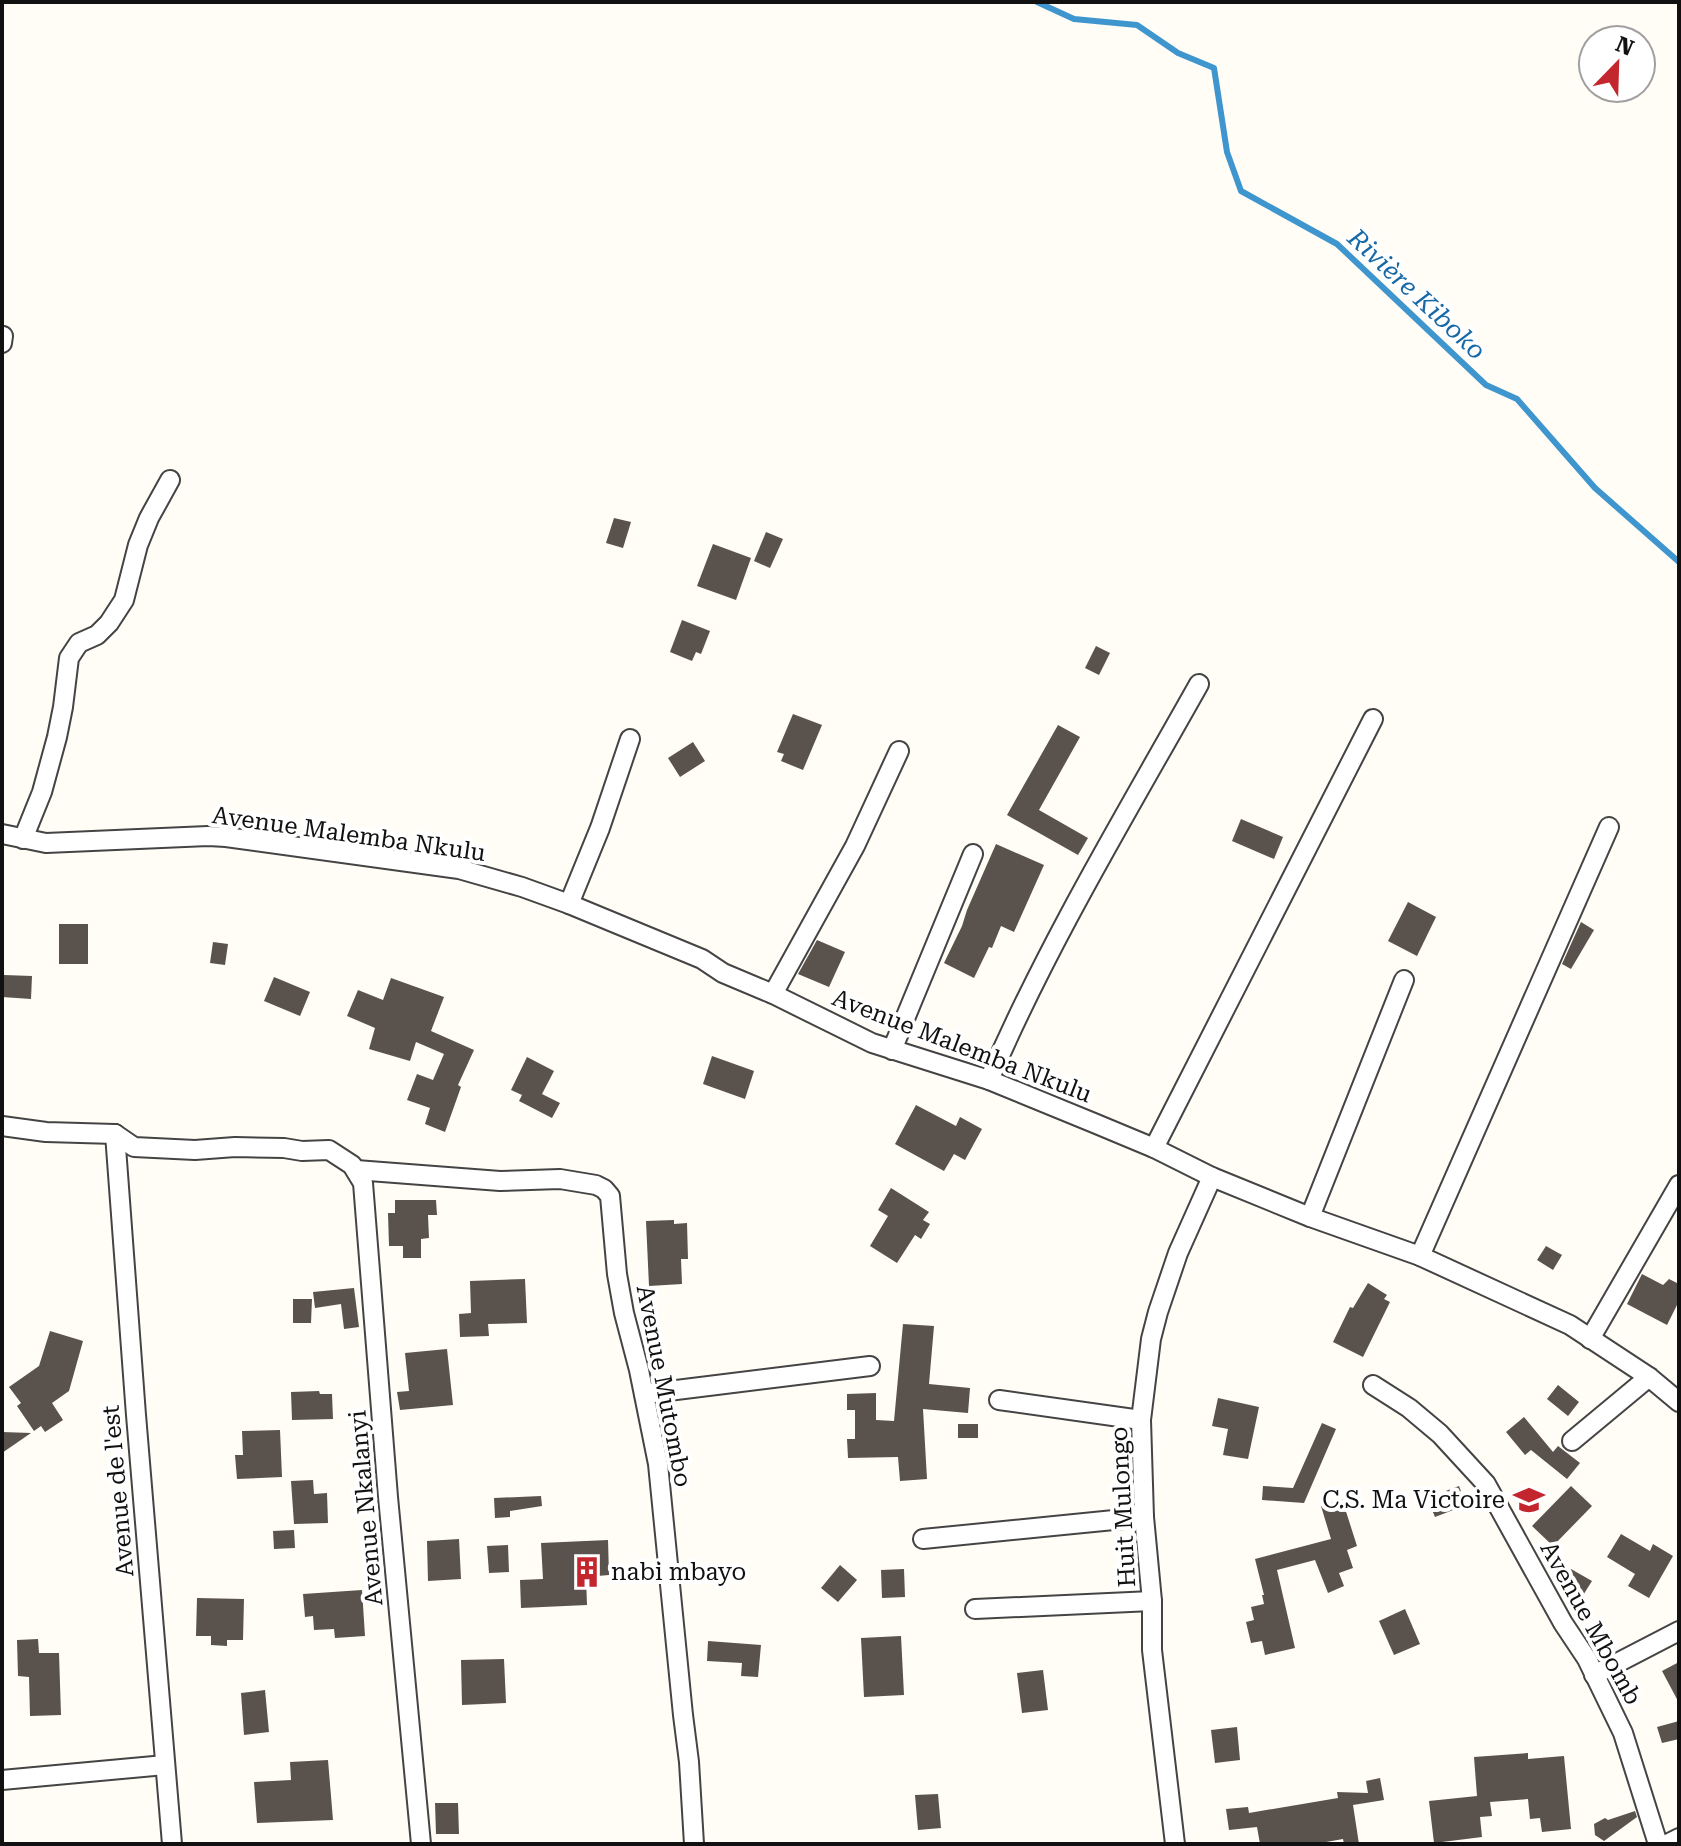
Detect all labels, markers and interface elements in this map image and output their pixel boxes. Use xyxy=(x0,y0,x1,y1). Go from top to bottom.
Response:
north arrow xyxy=(1577,24,1657,104)
text: N xyxy=(1612,31,1637,61)
water label: Rivière Kiboko xyxy=(1341,222,1492,365)
street label: Avenue Malemba Nkulu xyxy=(211,801,487,867)
street label: Avenue Malemba Nkulu xyxy=(828,984,1096,1108)
street label: Avenue Mutombo xyxy=(631,1283,697,1489)
street label: Avenue de l'est xyxy=(97,1404,139,1578)
street label: Avenue Nkalanyi xyxy=(343,1409,388,1607)
street label: Huit Mulongo xyxy=(1105,1426,1141,1588)
school or university icon: C.S. Ma Victoire xyxy=(1512,1483,1546,1517)
place label: C.S. Ma Victoire xyxy=(1322,1486,1505,1514)
street label: Avenue Mbomb xyxy=(1535,1537,1647,1709)
building icon: nabi mbayo xyxy=(570,1555,604,1589)
place label: nabi mbayo xyxy=(611,1558,746,1586)

